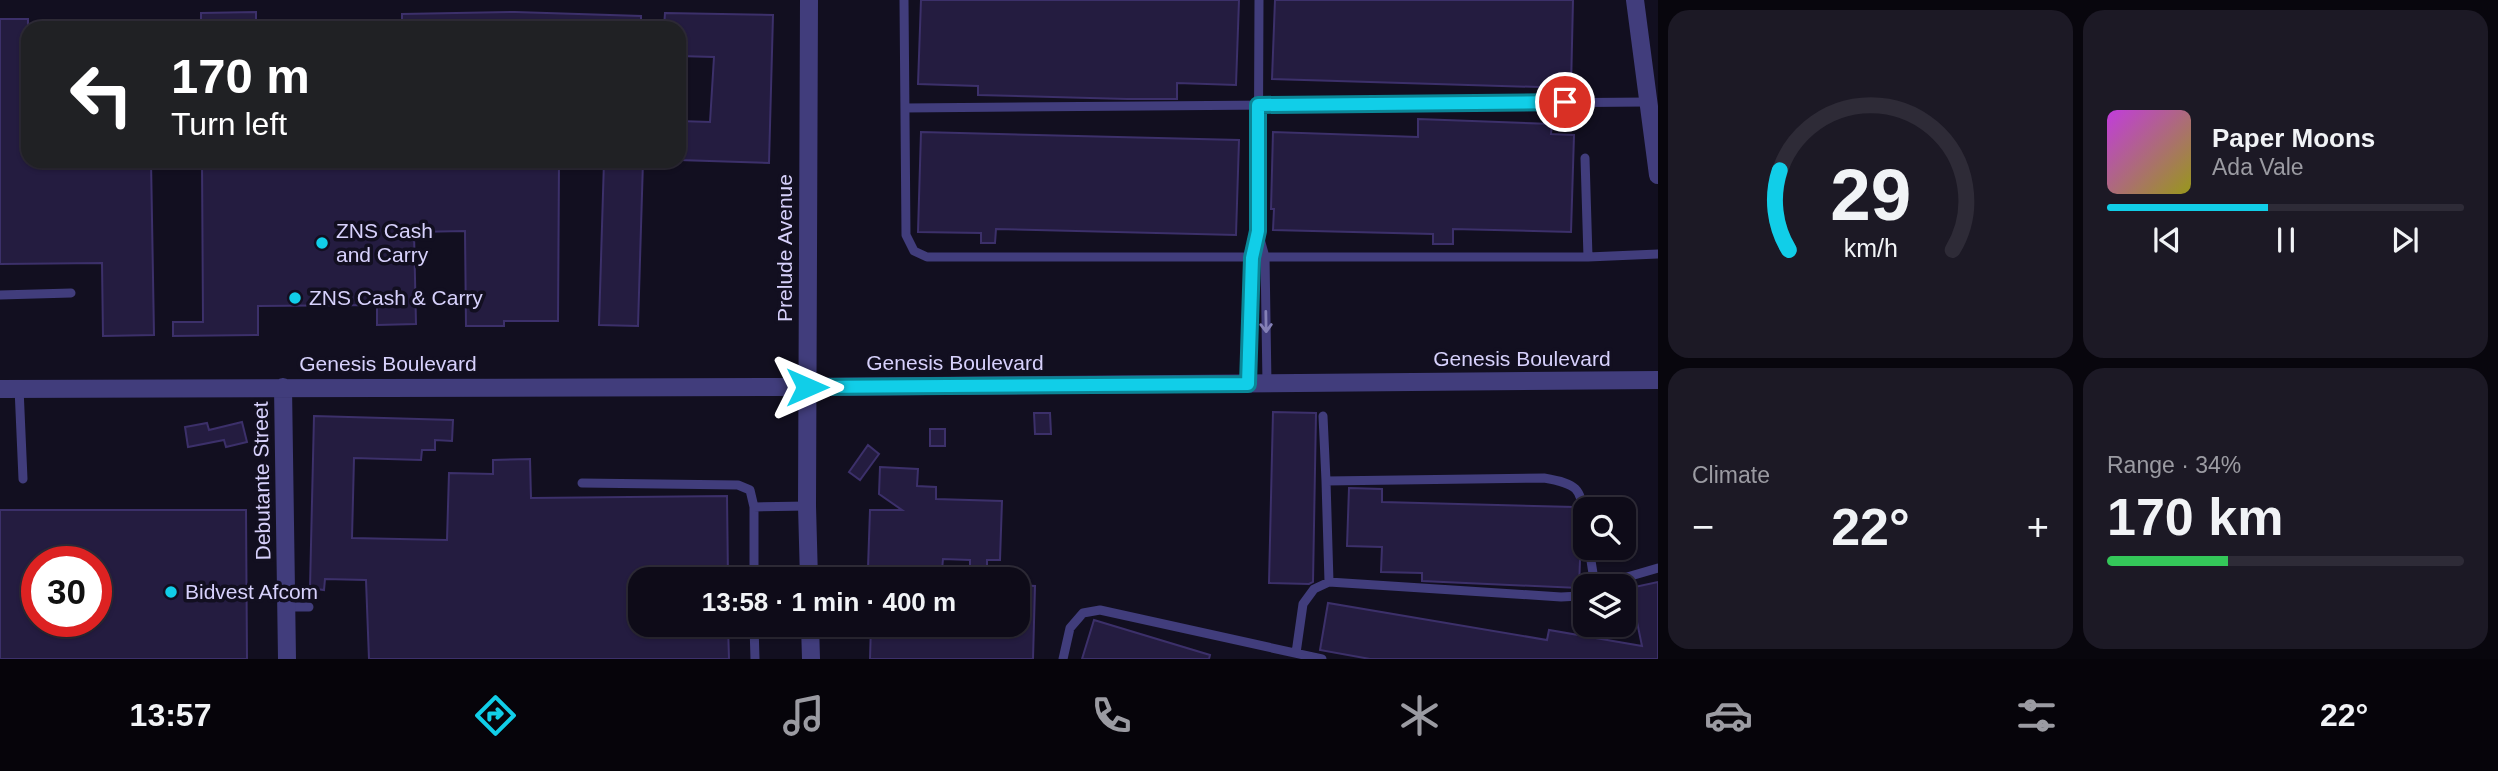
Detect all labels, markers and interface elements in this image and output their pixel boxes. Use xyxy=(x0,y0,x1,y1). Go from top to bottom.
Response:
icon: left xyxy=(56,49,147,140)
text: 170 m xyxy=(171,49,310,103)
pin xyxy=(1535,72,1595,132)
icon: arrive xyxy=(1546,83,1584,121)
text: Turn left xyxy=(171,106,287,142)
text: Paper Moons xyxy=(2212,123,2375,153)
text: Ada Vale xyxy=(2212,154,2304,180)
text: 29 xyxy=(1830,155,1911,236)
street label: Prelude Avenue xyxy=(773,174,796,322)
place label: ZNS Cash and Carry xyxy=(336,219,433,266)
icon: previous xyxy=(2148,221,2186,259)
icon: pause xyxy=(2267,221,2305,259)
icon: next xyxy=(2386,221,2424,259)
text: km/h xyxy=(1843,234,1898,262)
marker: ZNS Cash and Carry xyxy=(314,235,330,251)
place label: ZNS Cash & Carry xyxy=(309,286,483,309)
marker: ZNS Cash & Carry xyxy=(287,290,303,306)
one-way arrow xyxy=(1259,311,1273,334)
street label: Genesis Boulevard xyxy=(1433,347,1611,370)
position arrow xyxy=(770,350,844,424)
street label: Genesis Boulevard xyxy=(866,351,1044,374)
street label: Genesis Boulevard xyxy=(299,352,477,375)
street label: Debutante Street xyxy=(249,401,274,561)
text: Range · 34% xyxy=(2107,452,2241,478)
text: Climate xyxy=(1692,462,1770,488)
text: 170 km xyxy=(2107,488,2283,546)
map controls xyxy=(1573,497,1636,637)
button: search xyxy=(1573,497,1636,560)
text: 22° xyxy=(1831,498,1910,556)
text: − xyxy=(1692,506,1714,548)
text: + xyxy=(2027,506,2049,548)
speed limit sign: 30 xyxy=(21,546,112,637)
button: layers xyxy=(1573,574,1636,637)
place label: Bidvest Afcom xyxy=(185,580,318,603)
marker: Bidvest Afcom xyxy=(163,584,179,600)
text: 13:58 · 1 min · 400 m xyxy=(702,587,956,617)
icon: directions xyxy=(471,691,520,740)
icon: music xyxy=(779,691,828,740)
icon: phone xyxy=(1087,691,1136,740)
icon: climate xyxy=(1395,691,1444,740)
icon: car xyxy=(1704,691,1753,740)
icon: filters xyxy=(2012,691,2061,740)
text: 13:57 xyxy=(130,697,211,733)
text: 22° xyxy=(2320,697,2368,733)

